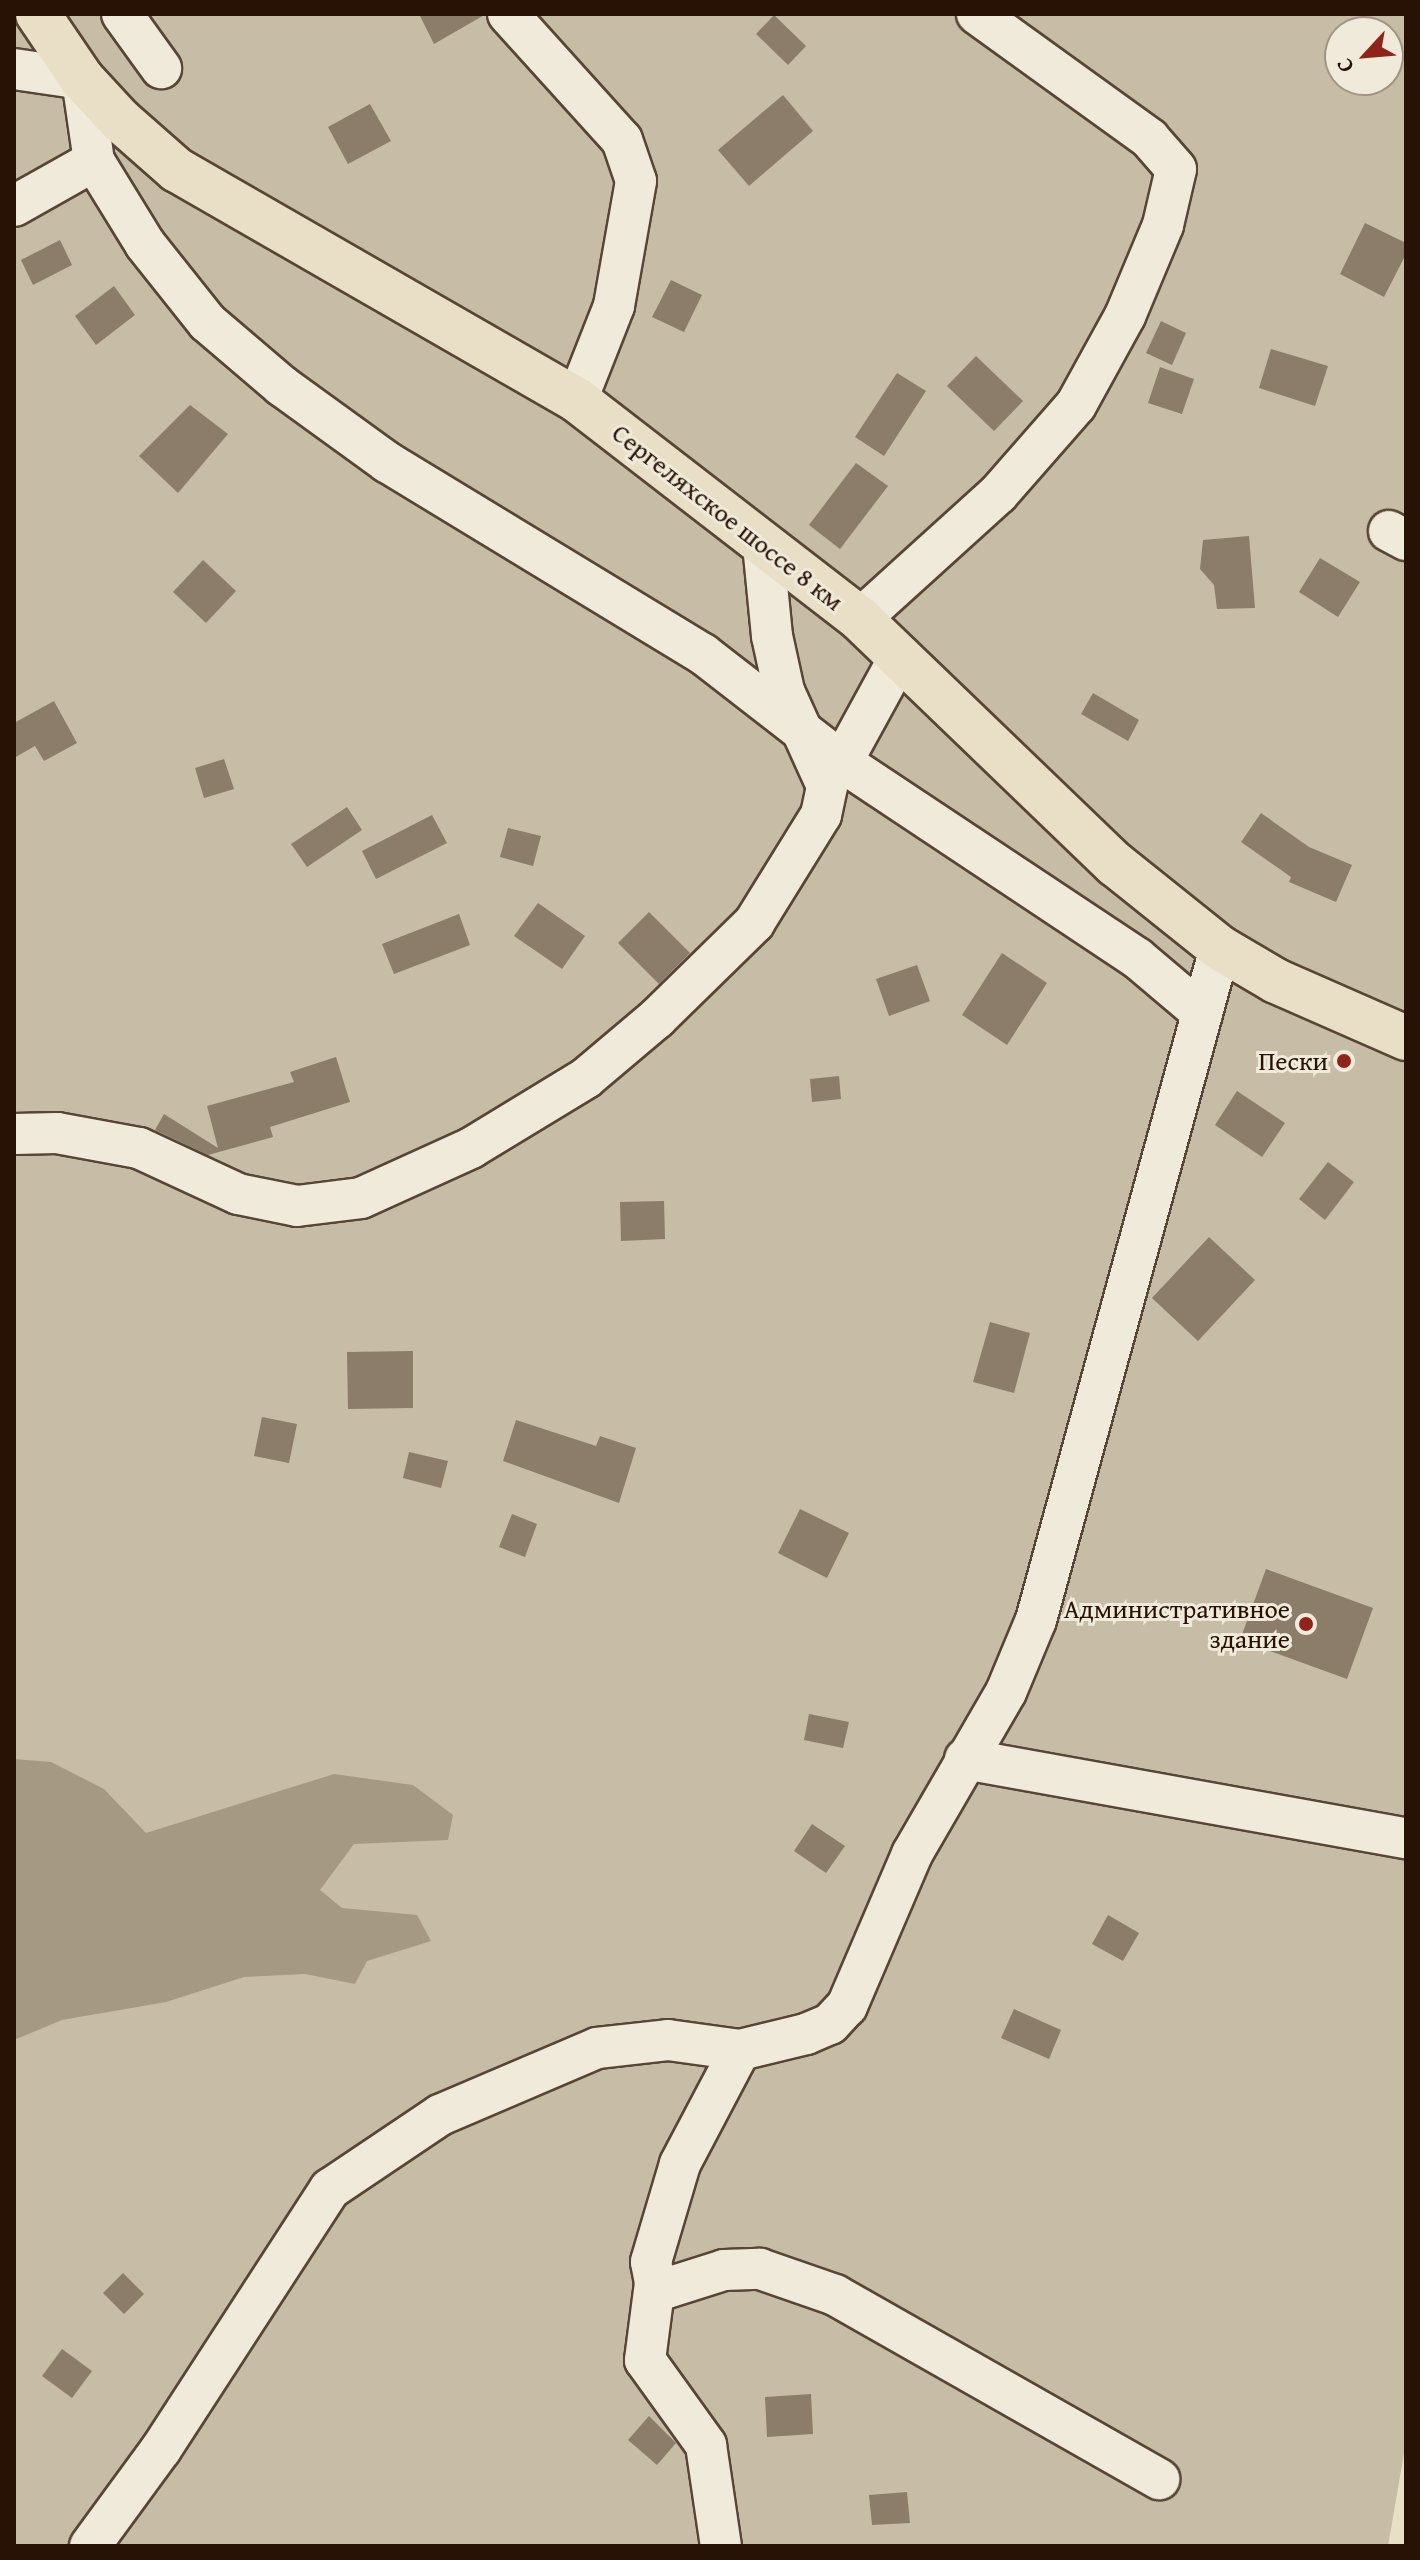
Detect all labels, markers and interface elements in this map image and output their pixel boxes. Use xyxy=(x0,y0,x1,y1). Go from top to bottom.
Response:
north arrow xyxy=(1324,16,1404,96)
text: С xyxy=(1327,53,1361,78)
street label: Сергеляхское шоссе 8 км xyxy=(606,417,850,617)
place label: Пески xyxy=(1258,1045,1328,1077)
marker: Пески xyxy=(1335,1052,1353,1070)
place label: Административное здание xyxy=(1064,1593,1290,1654)
marker: Административное здание xyxy=(1297,1615,1315,1633)

